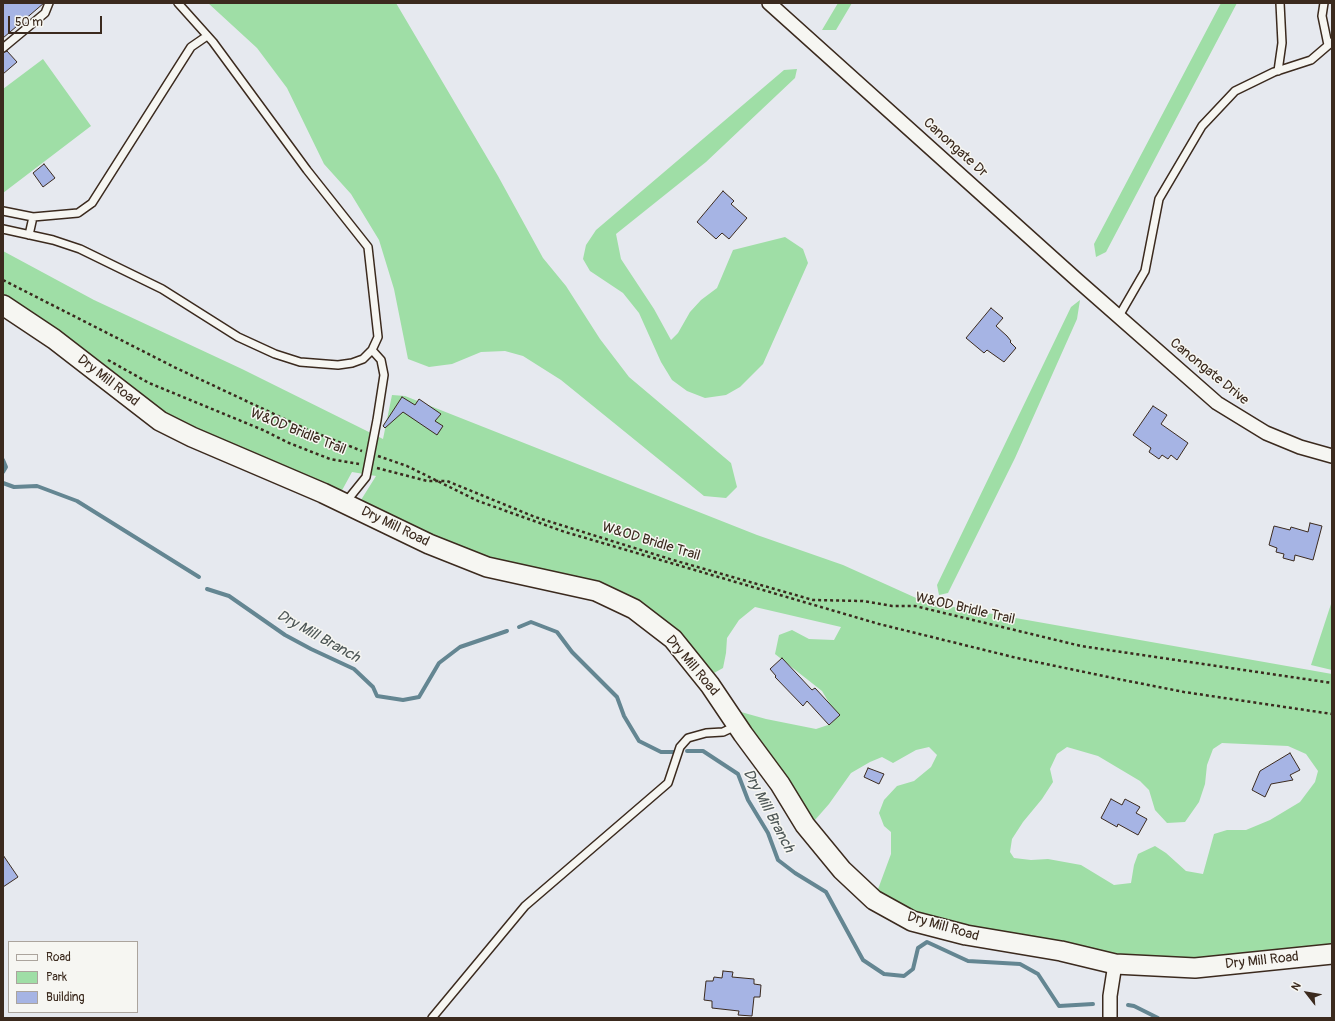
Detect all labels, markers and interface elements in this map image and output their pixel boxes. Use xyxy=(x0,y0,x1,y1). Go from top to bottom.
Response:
scale bar xyxy=(10,8,104,34)
text: 50 m xyxy=(15,15,43,30)
street label: Canongate Dr xyxy=(919,115,991,181)
street label: Canongate Drive xyxy=(1166,335,1252,409)
street label: Dry Mill Road xyxy=(74,352,142,410)
street label: W&OD Bridle Trail xyxy=(248,405,348,459)
street label: Dry Mill Road xyxy=(358,503,432,551)
street label: W&OD Bridle Trail xyxy=(600,519,702,565)
street label: W&OD Bridle Trail xyxy=(914,589,1016,629)
water label: Dry Mill Branch xyxy=(273,607,363,667)
street label: Dry Mill Road xyxy=(662,632,722,700)
water label: Dry Mill Branch xyxy=(739,766,797,856)
street label: Dry Mill Road xyxy=(905,909,981,945)
legend xyxy=(8,941,138,1013)
street label: Dry Mill Road xyxy=(1224,949,1300,973)
text: Road xyxy=(46,950,71,965)
text: Park xyxy=(46,970,67,985)
north arrow xyxy=(1287,973,1327,1013)
text: N xyxy=(1289,980,1304,993)
text: Building xyxy=(46,990,85,1005)

